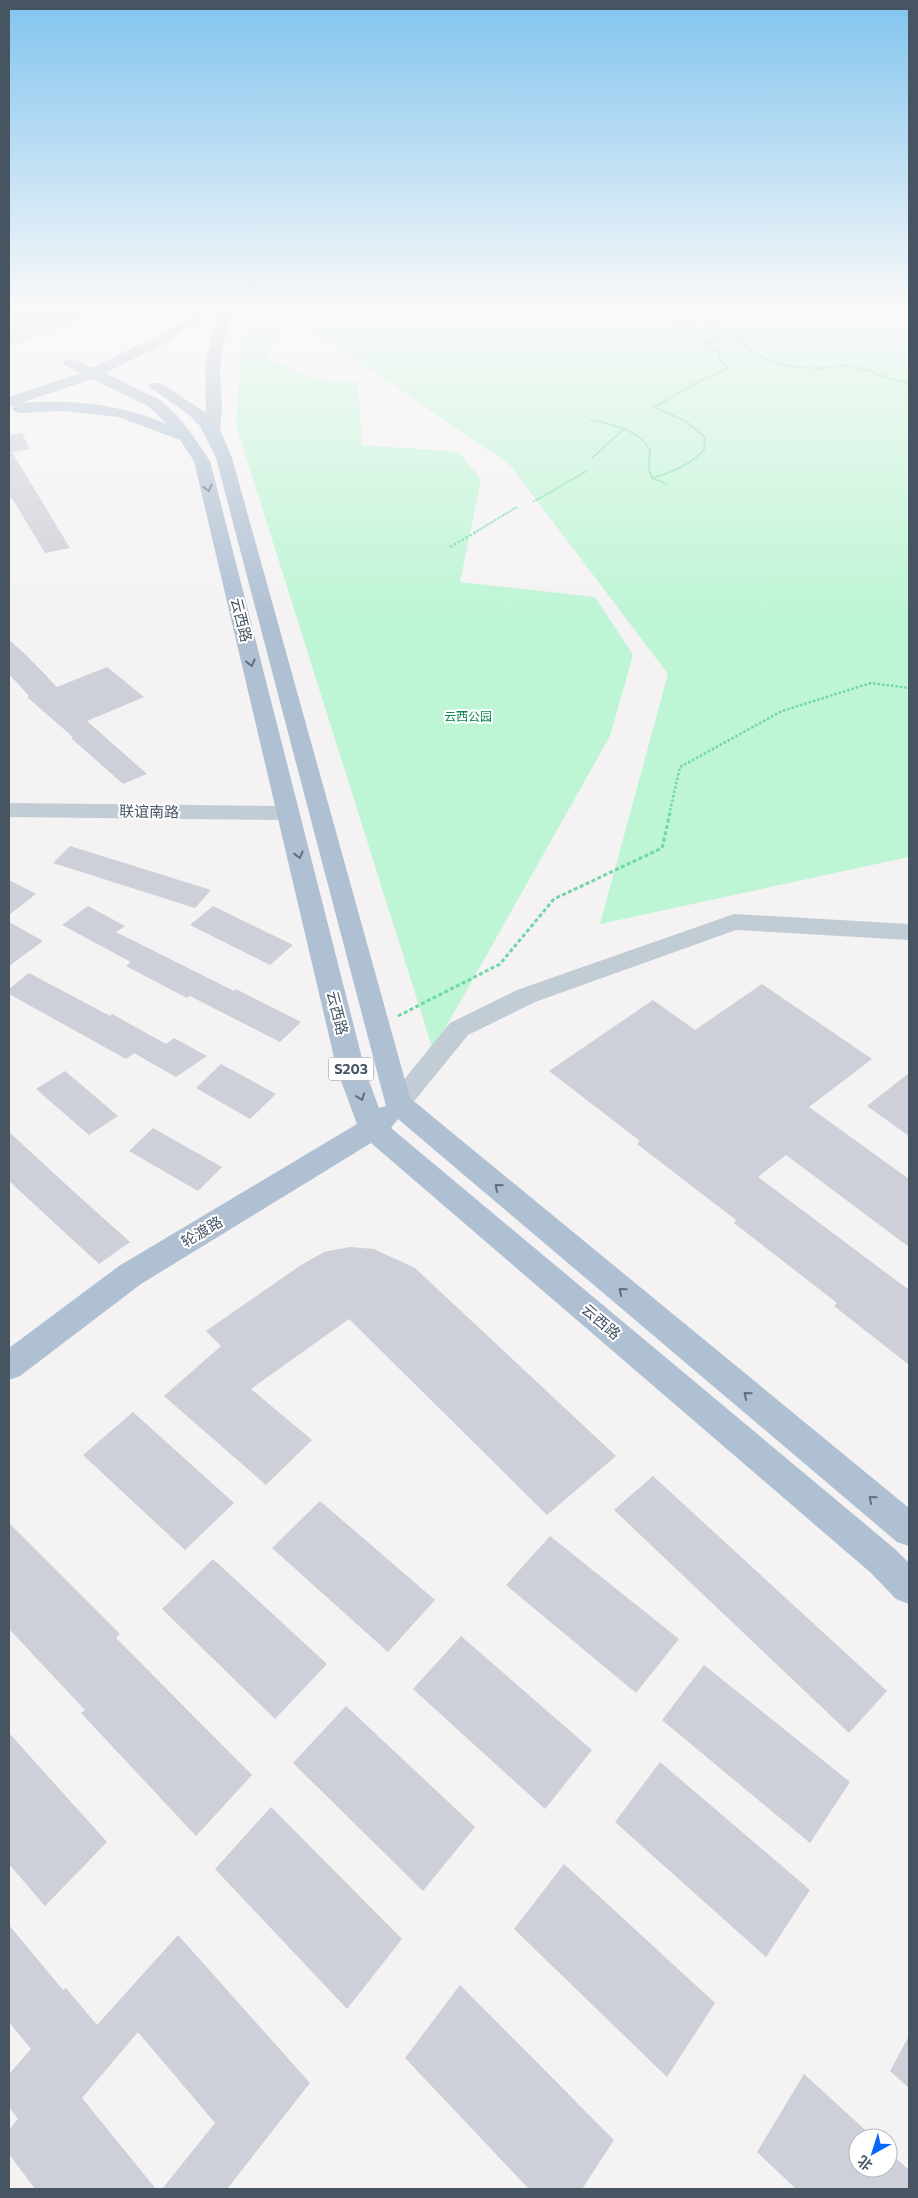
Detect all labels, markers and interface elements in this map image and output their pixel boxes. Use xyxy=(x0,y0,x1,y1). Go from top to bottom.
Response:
one-way arrow xyxy=(202,484,213,493)
street label: 云西路 xyxy=(228,596,256,644)
one-way arrow xyxy=(246,659,256,667)
park label: 云西公园 xyxy=(444,709,492,723)
street label: 联谊南路 xyxy=(119,801,179,821)
one-way arrow xyxy=(293,850,304,859)
street label: 云西路 xyxy=(324,989,352,1037)
road number: S203 xyxy=(328,1058,374,1080)
one-way arrow xyxy=(355,1092,365,1101)
one-way arrow xyxy=(494,1183,503,1192)
street label: 轮渡路 xyxy=(178,1212,225,1250)
one-way arrow xyxy=(619,1287,628,1296)
street label: 云西路 xyxy=(579,1300,625,1343)
one-way arrow xyxy=(744,1392,753,1400)
one-way arrow xyxy=(869,1496,878,1505)
north arrow xyxy=(848,2128,898,2178)
text: 北 xyxy=(854,2152,875,2175)

